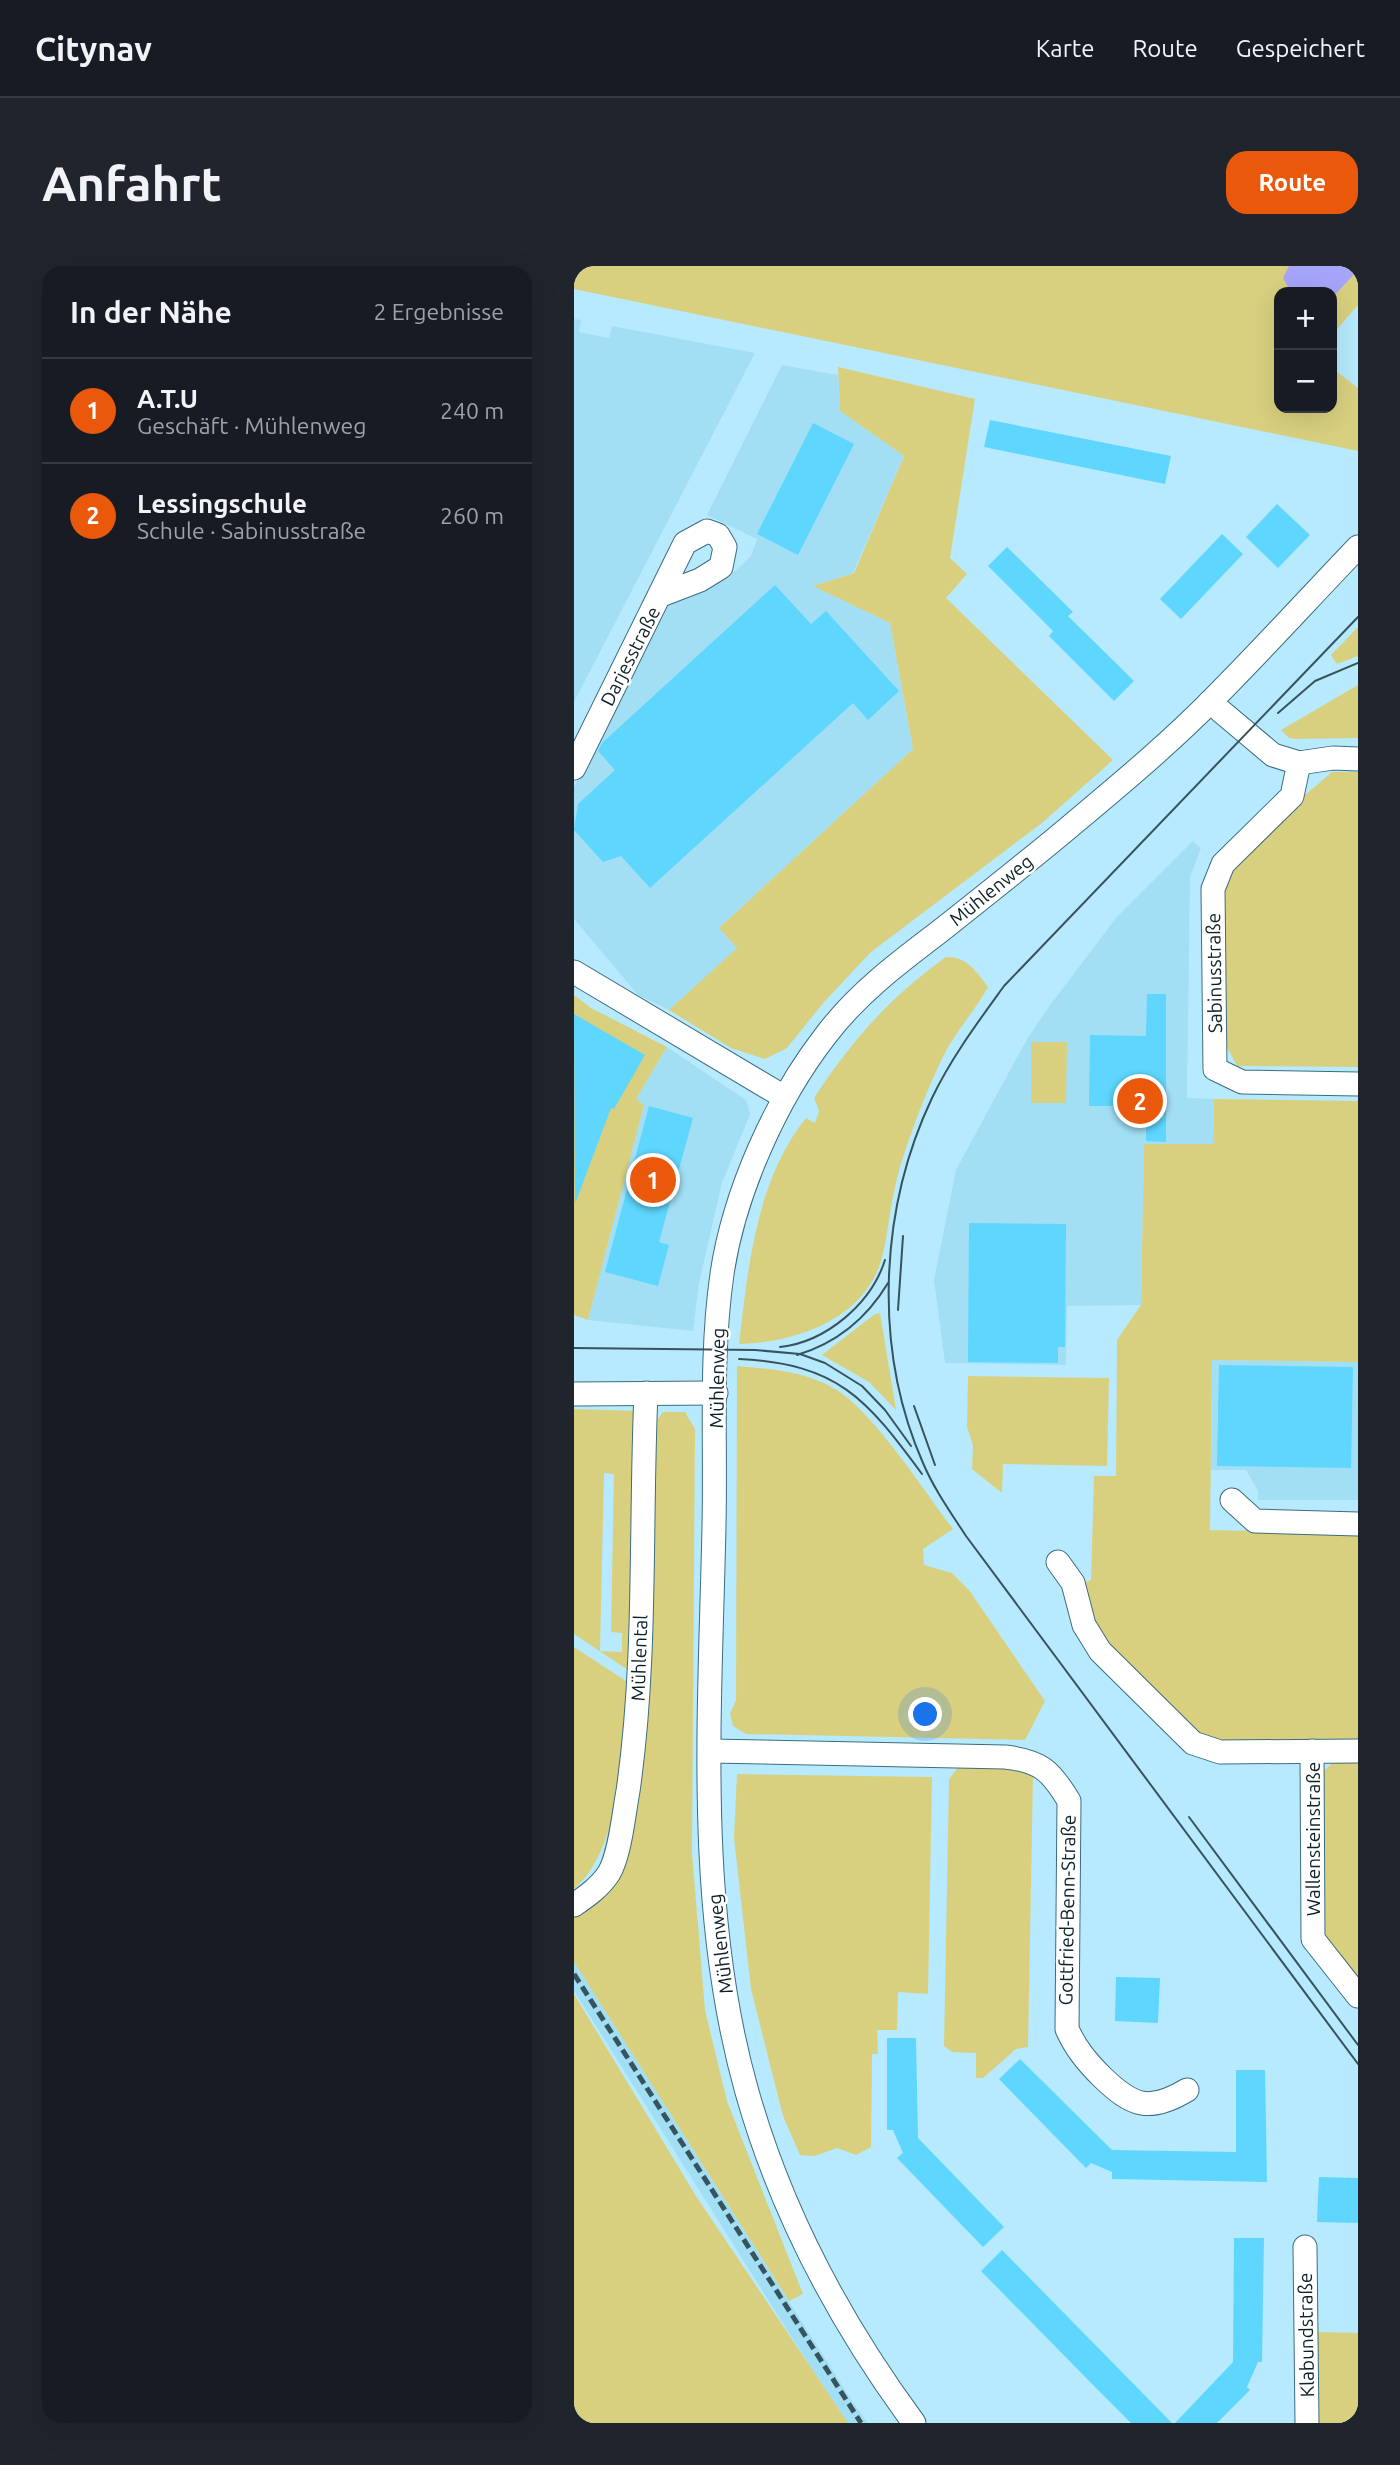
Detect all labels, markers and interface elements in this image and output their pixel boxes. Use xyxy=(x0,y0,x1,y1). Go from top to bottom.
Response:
text: Citynav xyxy=(35,30,152,67)
text: Karte xyxy=(1036,35,1094,62)
text: Route xyxy=(1132,35,1198,62)
text: Gespeichert xyxy=(1236,35,1365,62)
button: Route xyxy=(1226,151,1358,214)
text: Anfahrt xyxy=(42,155,222,210)
map controls xyxy=(1274,287,1337,413)
button: + xyxy=(1274,287,1337,350)
text: In der Nähe xyxy=(70,295,232,329)
text: 2 Ergebnisse xyxy=(373,299,504,324)
button: − xyxy=(1274,350,1337,413)
text: A.T.U xyxy=(137,384,198,413)
text: 1 xyxy=(87,398,99,423)
text: 240 m xyxy=(440,398,504,423)
text: Geschäft · Mühlenweg xyxy=(137,413,366,438)
text: Lessingschule xyxy=(137,489,307,518)
text: 2 xyxy=(87,503,99,528)
text: 260 m xyxy=(440,503,504,528)
text: Schule · Sabinusstraße xyxy=(137,518,366,543)
street label: Darjesstraße xyxy=(596,603,664,709)
street label: Mühlenweg xyxy=(945,850,1037,930)
street label: Sabinusstraße xyxy=(1202,913,1226,1033)
pin: 2 xyxy=(1117,1075,1163,1127)
pin: 1 xyxy=(630,1154,676,1206)
street label: Mühlenweg xyxy=(705,1327,729,1429)
street label: Mühlental xyxy=(626,1614,652,1702)
your location xyxy=(908,1697,942,1731)
street label: Wallensteinstraße xyxy=(1302,1762,1324,1916)
street label: Gottfried-Benn-Straße xyxy=(1054,1814,1080,2006)
street label: Mühlenweg xyxy=(703,1893,737,1995)
street label: Klabundstraße xyxy=(1294,2272,1318,2398)

